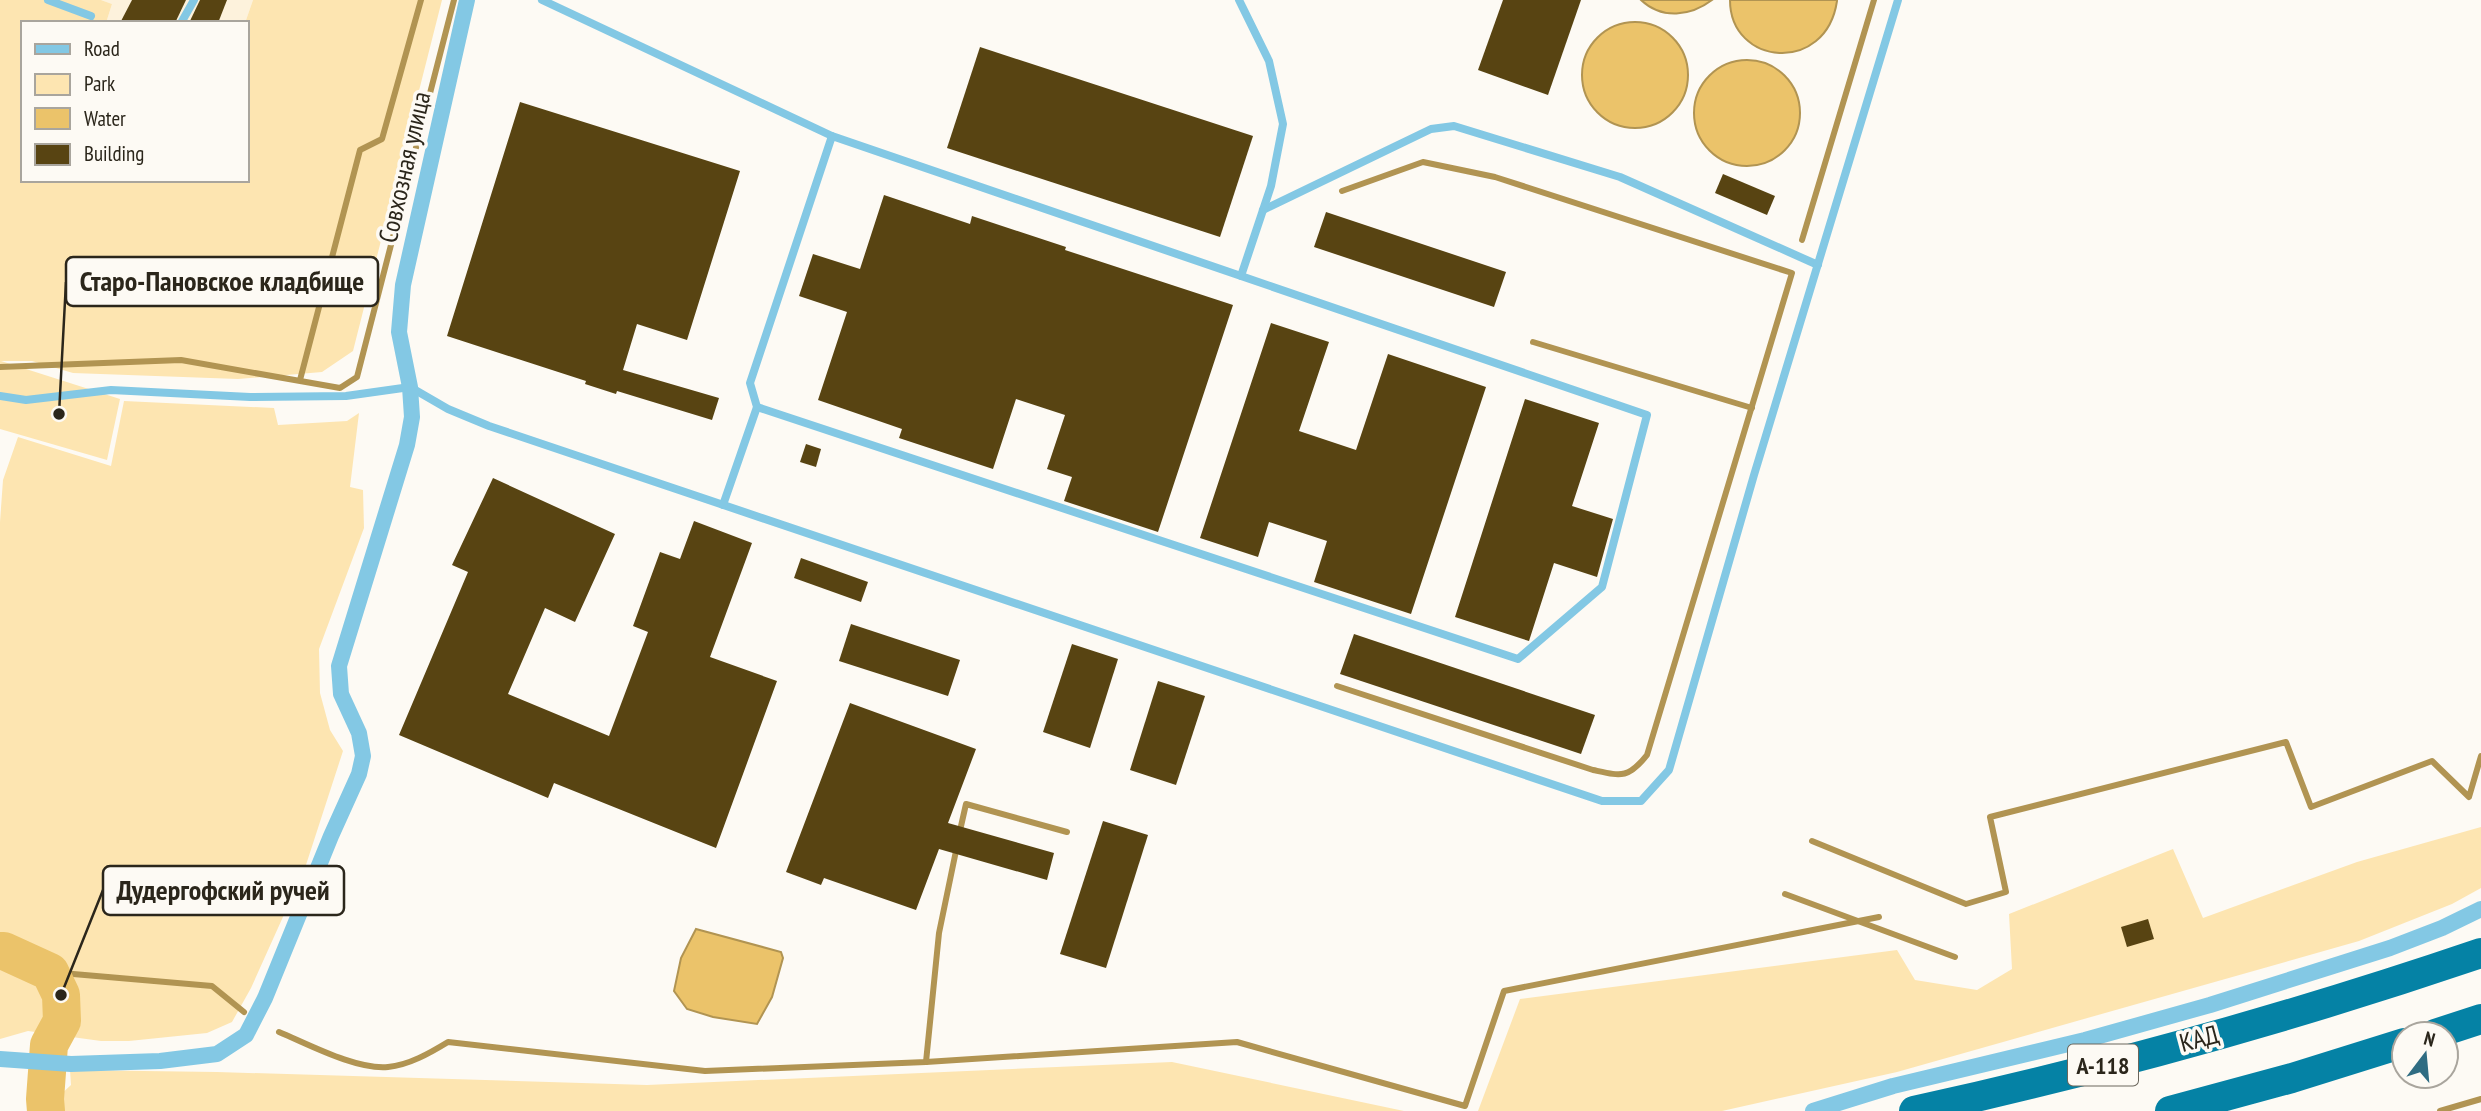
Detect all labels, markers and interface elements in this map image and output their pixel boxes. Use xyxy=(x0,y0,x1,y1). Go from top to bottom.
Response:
legend xyxy=(21,21,248,182)
text: Road xyxy=(84,35,120,62)
text: Park xyxy=(84,70,115,97)
street label: Совхозная улица xyxy=(371,88,437,246)
text: Water xyxy=(84,105,126,132)
text: Building xyxy=(84,140,144,167)
callout: Старо-Пановское кладбище xyxy=(66,257,378,306)
text: Старо-Пановское кладбище xyxy=(80,262,364,299)
callout: Дудергофский ручей xyxy=(103,866,344,915)
text: Дудергофский ручей xyxy=(116,871,330,908)
street label: КАД xyxy=(2176,1017,2222,1059)
north arrow xyxy=(2390,1020,2460,1090)
text: N xyxy=(2421,1026,2438,1052)
road number: А-118 xyxy=(2068,1044,2138,1086)

